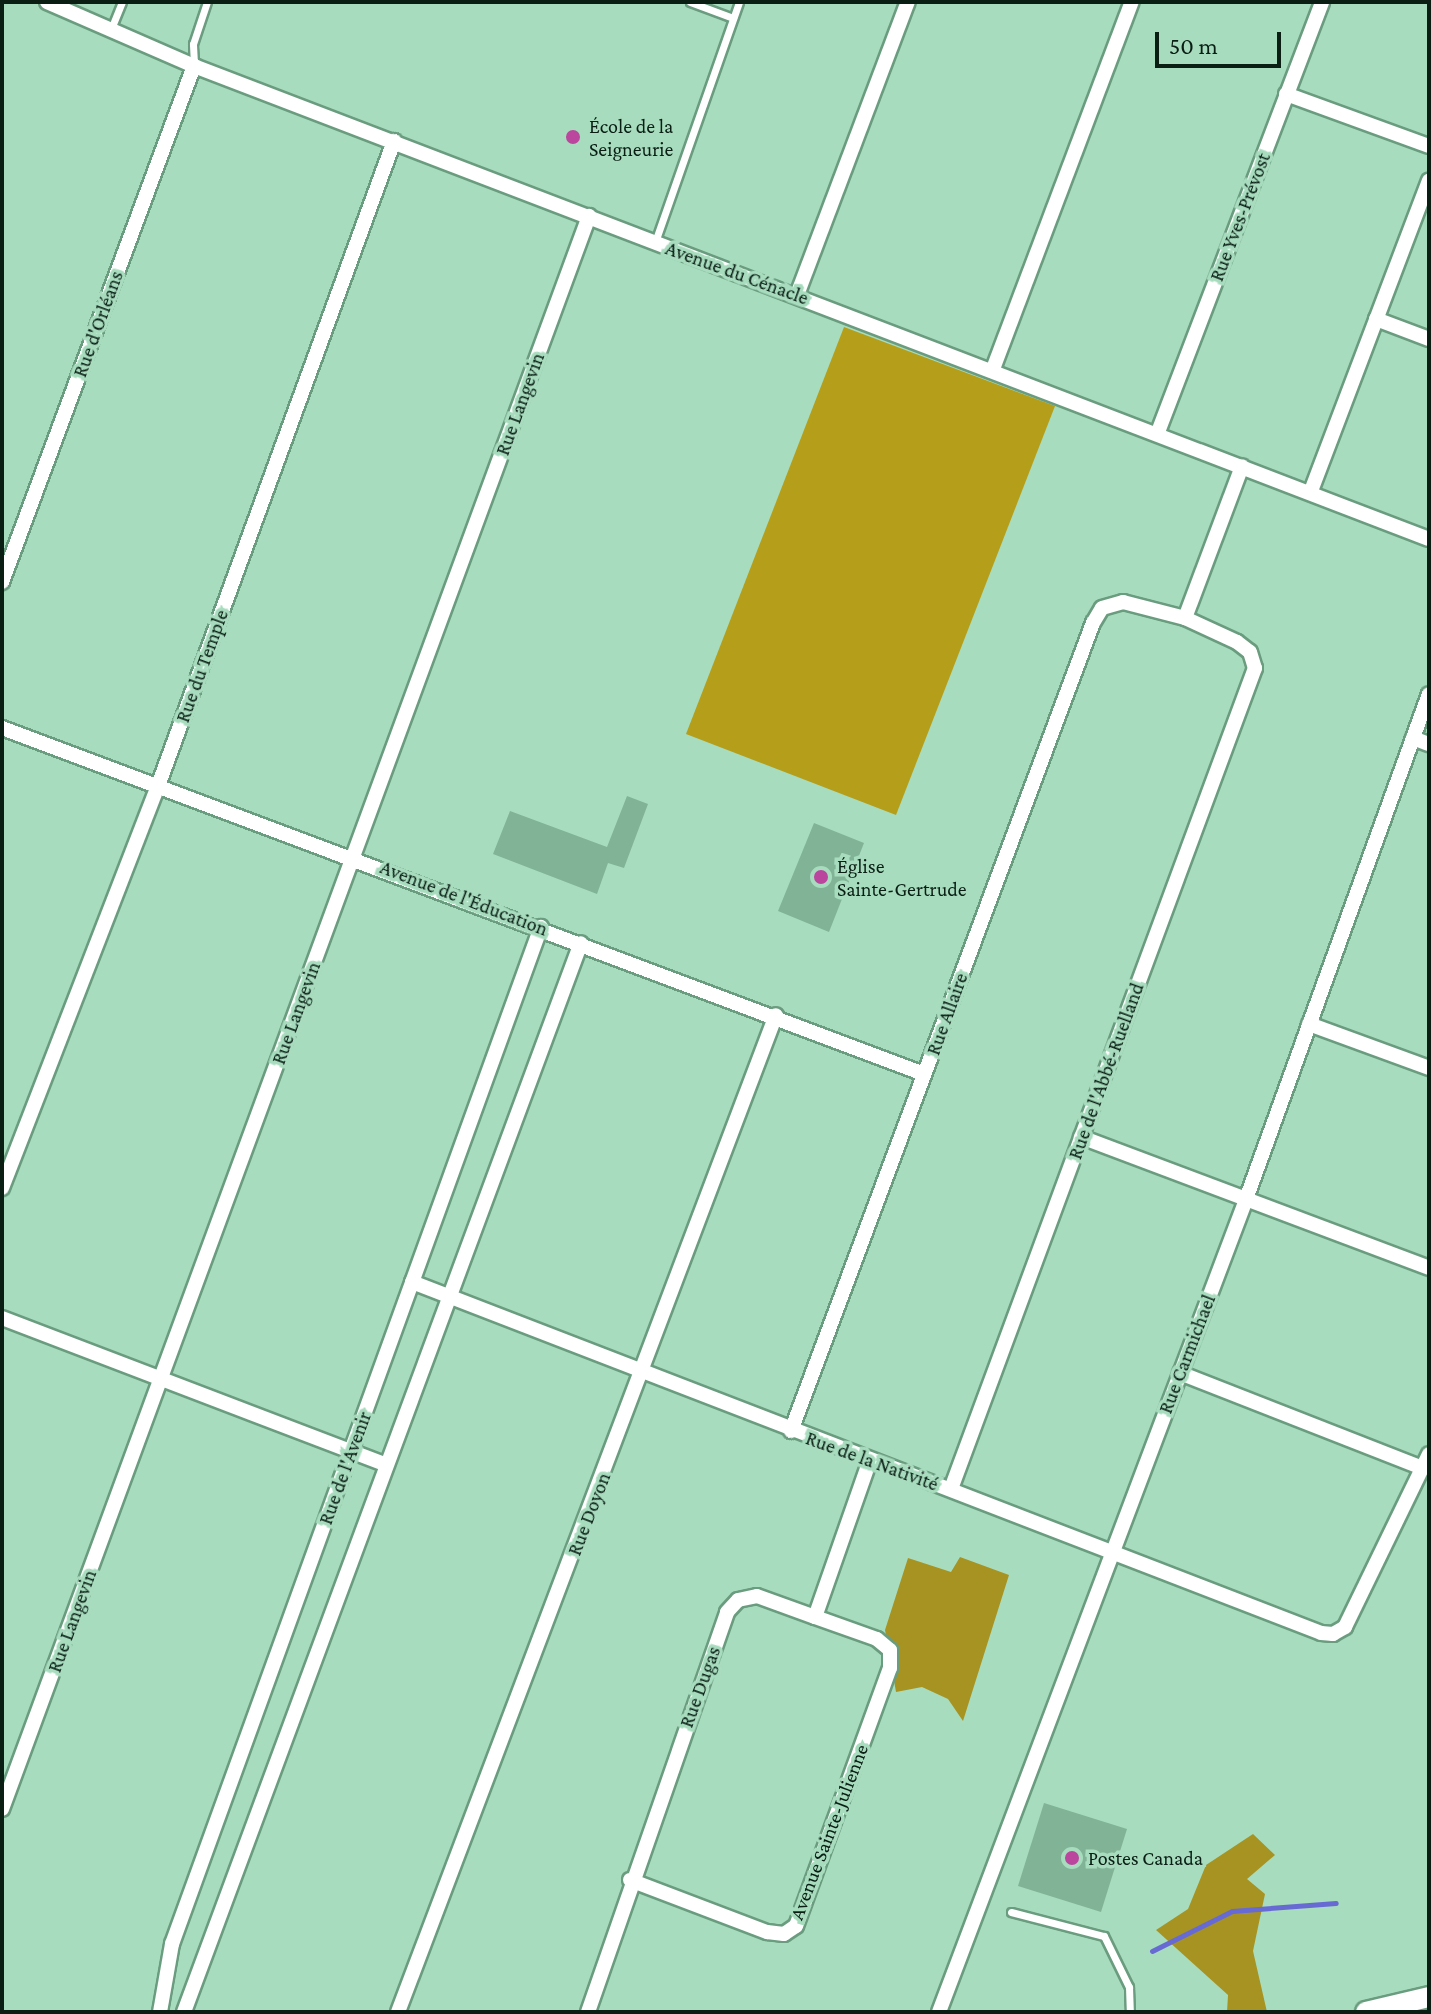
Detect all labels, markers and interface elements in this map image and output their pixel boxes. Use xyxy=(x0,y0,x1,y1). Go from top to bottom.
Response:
scale bar xyxy=(1159,16,1285,66)
text: 50 m xyxy=(1169,32,1218,59)
place label: École de la Seigneurie xyxy=(589,114,673,161)
marker: École de la Seigneurie xyxy=(564,128,582,146)
street label: Rue Yves-Prévost xyxy=(1204,149,1276,285)
street label: Avenue du Cénacle xyxy=(662,236,812,310)
street label: Rue d'Orléans xyxy=(68,268,128,380)
street label: Rue Langevin xyxy=(490,349,550,459)
street label: Rue du Temple xyxy=(170,606,234,726)
place label: Église Sainte-Gertrude xyxy=(837,854,967,901)
street label: Avenue de l'Éducation xyxy=(377,855,551,941)
marker: Église Sainte-Gertrude xyxy=(812,868,830,886)
street label: Rue Langevin xyxy=(266,958,326,1068)
street label: Rue Allaire xyxy=(921,970,973,1058)
street label: Rue de l'Abbé-Ruelland xyxy=(1063,979,1149,1163)
street label: Rue Carmichael xyxy=(1153,1291,1221,1417)
street label: Rue de l'Avenir xyxy=(313,1408,377,1528)
street label: Rue de la Nativité xyxy=(802,1426,942,1496)
street label: Rue Doyon xyxy=(562,1469,616,1559)
street label: Rue Langevin xyxy=(42,1566,102,1676)
street label: Rue Dugas xyxy=(674,1643,726,1731)
street label: Avenue Sainte-Julienne xyxy=(784,1741,874,1923)
place label: Postes Canada xyxy=(1088,1846,1203,1870)
marker: Postes Canada xyxy=(1063,1849,1081,1867)

